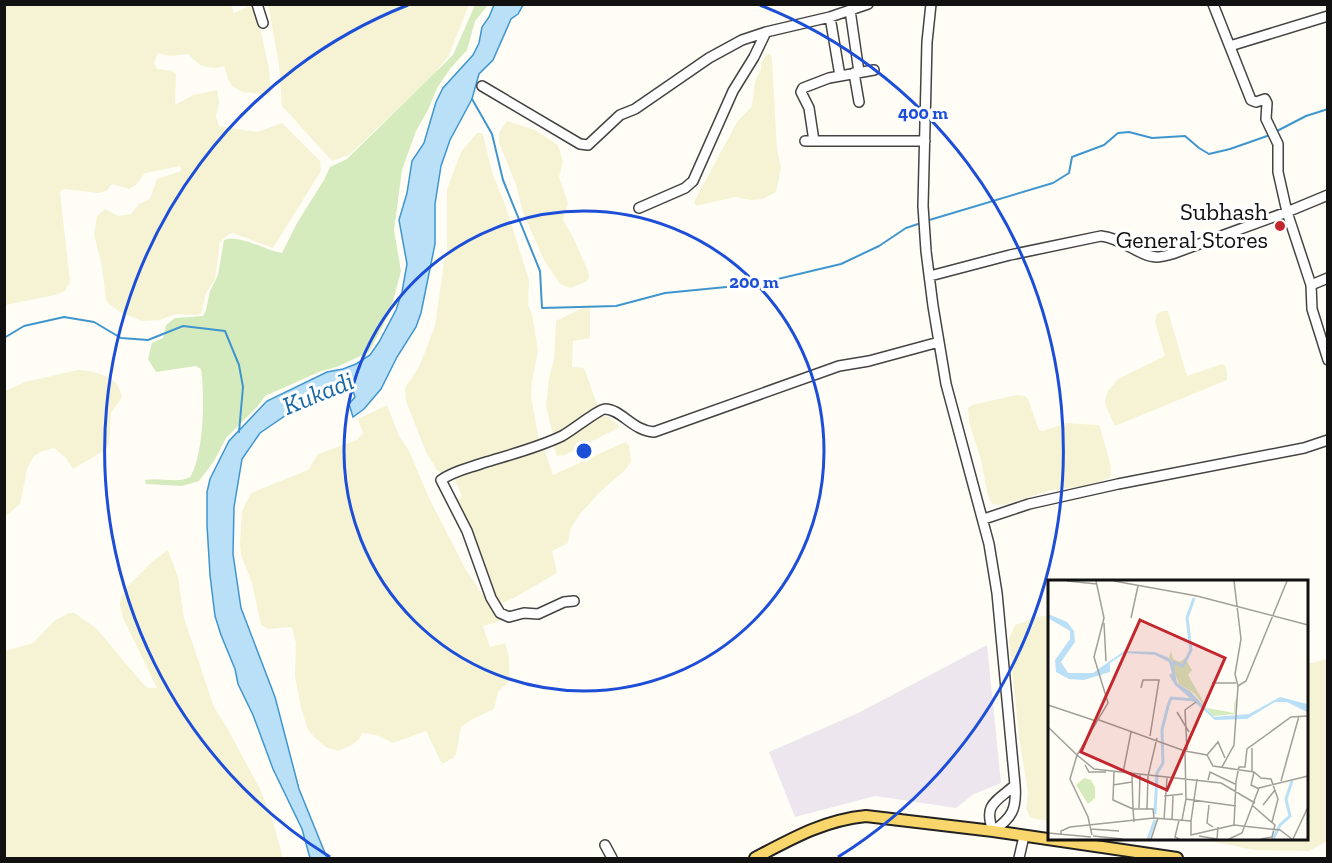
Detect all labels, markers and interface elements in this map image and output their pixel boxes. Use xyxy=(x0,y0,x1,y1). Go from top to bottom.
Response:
text: 400 m xyxy=(898,102,948,124)
place label: Subhash General Stores xyxy=(1116,197,1269,254)
marker: Subhash General Stores xyxy=(1273,219,1287,233)
text: 200 m xyxy=(729,271,779,293)
water label: Kukadi xyxy=(278,364,358,422)
centre of rings xyxy=(574,441,594,461)
inset map xyxy=(1048,580,1308,839)

